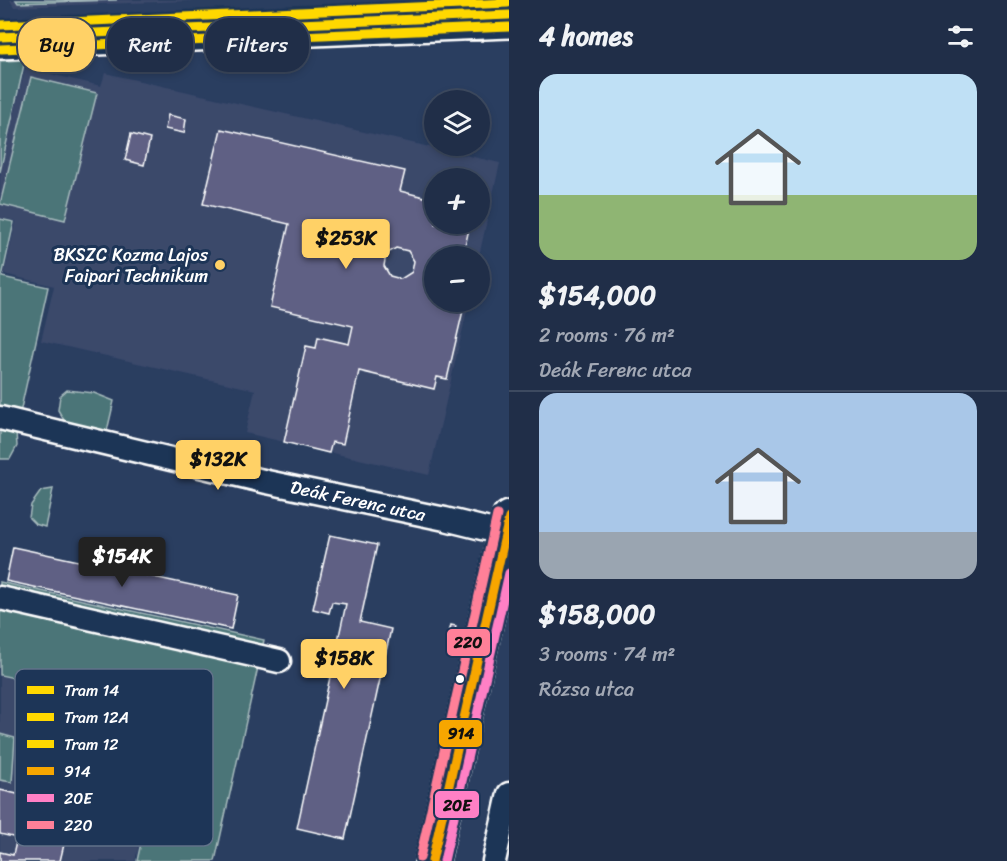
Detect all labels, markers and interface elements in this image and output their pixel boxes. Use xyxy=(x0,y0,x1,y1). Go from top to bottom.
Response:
text: 4 homes xyxy=(539,13,633,59)
chip: Buy xyxy=(18,18,95,72)
chip: Rent xyxy=(107,18,193,72)
chip: Filters xyxy=(205,18,309,72)
icon: filters xyxy=(944,20,977,53)
map controls xyxy=(424,90,490,312)
button: layers xyxy=(424,90,490,156)
icon: home xyxy=(704,113,812,221)
button: + xyxy=(424,168,490,234)
pin: $253K xyxy=(304,219,388,270)
text: $253K xyxy=(316,221,376,256)
place label: BKSZC Kozma Lajos Faipari Technikum xyxy=(53,239,209,292)
button: − xyxy=(424,246,490,312)
marker: BKSZC Kozma Lajos Faipari Technikum xyxy=(213,258,227,272)
text: $154,000 xyxy=(539,272,656,318)
text: 2 rooms · 76 m² xyxy=(539,318,675,353)
text: Deák Ferenc utca xyxy=(539,353,692,388)
icon: home xyxy=(704,432,812,540)
pin: $132K xyxy=(176,440,260,491)
text: $132K xyxy=(190,442,246,477)
street label: Deák Ferenc utca xyxy=(287,471,429,531)
pin: $154K xyxy=(80,537,164,588)
text: $154K xyxy=(93,539,151,574)
text: $158,000 xyxy=(539,591,656,637)
line badge: 220 xyxy=(446,628,491,657)
text: 220 xyxy=(453,628,482,657)
text: 3 rooms · 74 m² xyxy=(539,637,675,672)
pin: $158K xyxy=(302,639,386,690)
text: $158K xyxy=(315,641,373,676)
legend xyxy=(15,669,213,846)
text: Rózsa utca xyxy=(539,672,634,707)
unlabelled marker xyxy=(454,673,466,685)
text: Tram 14 xyxy=(64,676,119,705)
text: Tram 12A xyxy=(64,703,129,732)
line badge: 914 xyxy=(438,719,483,748)
text: 914 xyxy=(448,719,474,748)
text: Tram 12 xyxy=(64,730,119,759)
text: 914 xyxy=(64,757,91,786)
text: 20E xyxy=(64,784,93,813)
line badge: 20E xyxy=(434,790,480,819)
text: 20E xyxy=(442,791,472,820)
text: 220 xyxy=(64,811,93,840)

